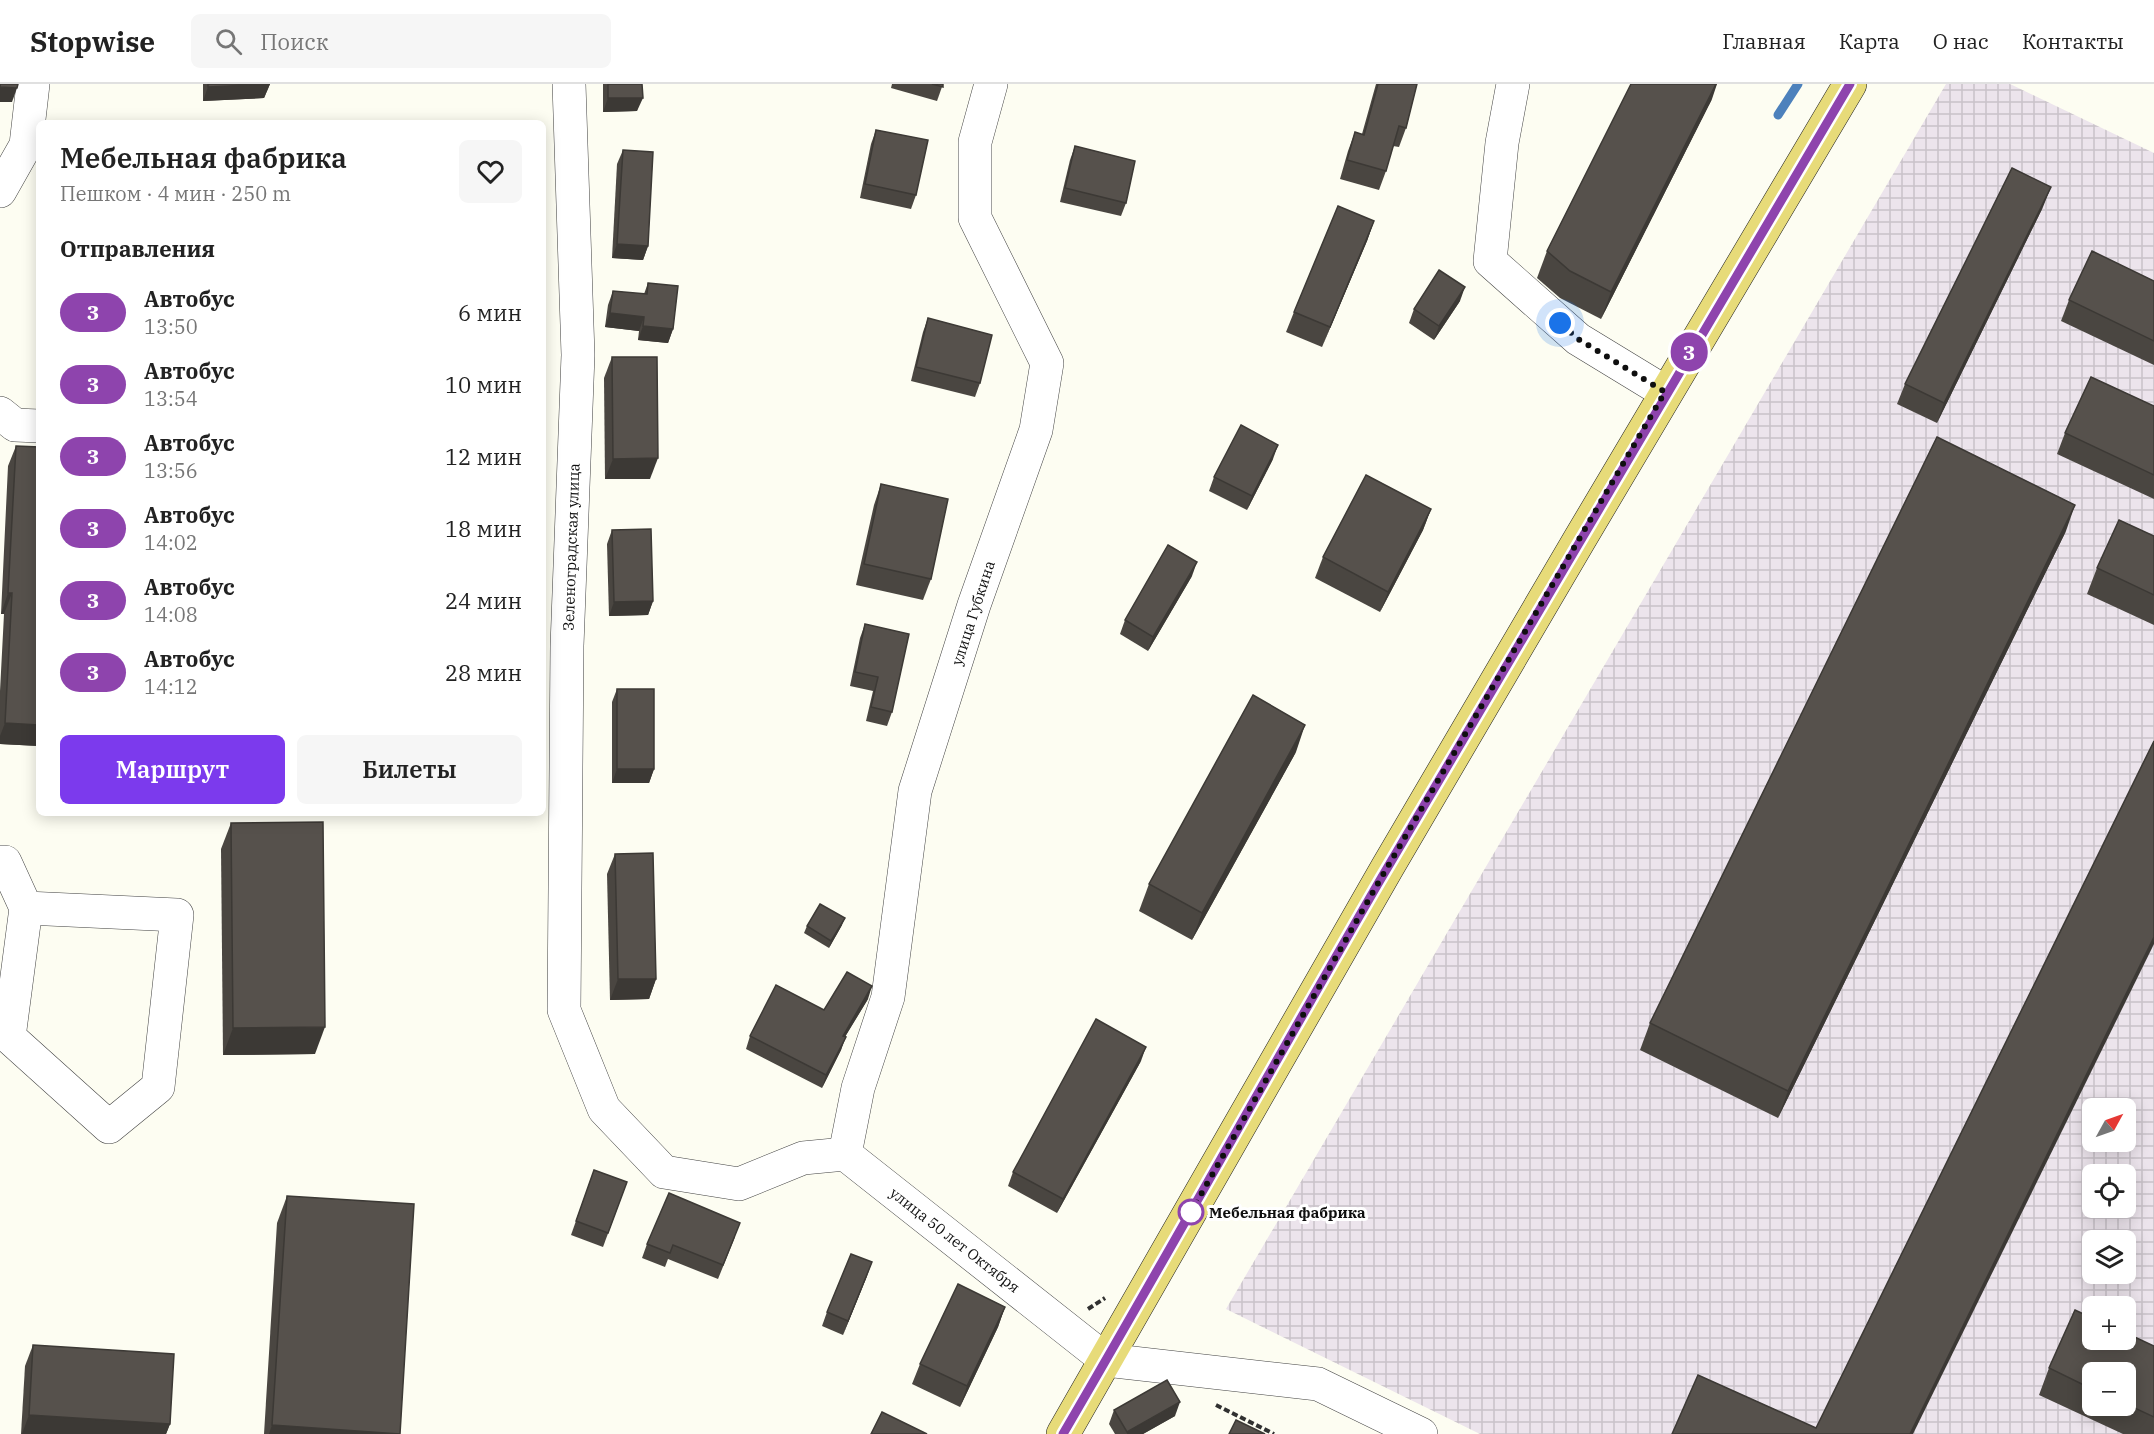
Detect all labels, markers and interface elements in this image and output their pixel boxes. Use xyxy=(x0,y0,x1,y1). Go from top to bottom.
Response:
search box xyxy=(191,14,611,68)
text: Stopwise xyxy=(30,23,155,60)
icon: search xyxy=(212,25,245,58)
text: Поиск xyxy=(260,27,329,56)
text: Главная xyxy=(1722,27,1806,55)
text: Карта xyxy=(1839,27,1900,55)
text: О нас xyxy=(1933,27,1989,55)
text: Контакты xyxy=(2022,27,2124,55)
text: Мебельная фабрика xyxy=(60,139,347,176)
button: heart xyxy=(459,140,522,203)
text: Пешком · 4 мин · 250 m xyxy=(60,180,291,207)
text: Отправления xyxy=(60,234,215,263)
text: Автобус xyxy=(144,284,235,313)
text: 3 xyxy=(87,298,99,326)
text: 6 мин xyxy=(458,298,522,327)
your location xyxy=(1545,308,1575,338)
text: 13:50 xyxy=(144,313,198,340)
line badge: 3 xyxy=(1670,332,1708,372)
text: 3 xyxy=(1683,338,1695,366)
text: Автобус xyxy=(144,356,235,385)
text: 3 xyxy=(87,370,99,398)
text: 10 мин xyxy=(445,370,522,399)
text: 13:54 xyxy=(144,385,198,412)
text: Автобус xyxy=(144,428,235,457)
text: 3 xyxy=(87,442,99,470)
text: 12 мин xyxy=(445,442,522,471)
text: 13:56 xyxy=(144,457,198,484)
street label: Зеленоградская улица xyxy=(559,463,583,631)
text: Автобус xyxy=(144,500,235,529)
text: 3 xyxy=(87,514,99,542)
text: 18 мин xyxy=(445,514,522,543)
text: 14:02 xyxy=(144,529,198,556)
street label: улица Губкина xyxy=(947,558,999,668)
text: Автобус xyxy=(144,572,235,601)
text: 3 xyxy=(87,586,99,614)
text: 24 мин xyxy=(445,586,522,615)
text: 14:08 xyxy=(144,601,198,628)
text: Автобус xyxy=(144,644,235,673)
text: 3 xyxy=(87,658,99,686)
text: 28 мин xyxy=(445,658,522,687)
text: 14:12 xyxy=(144,673,198,700)
button: Маршрут xyxy=(60,735,285,804)
button: Билеты xyxy=(297,735,522,804)
north arrow xyxy=(2082,1098,2136,1152)
map controls xyxy=(2082,1098,2136,1416)
button: locate xyxy=(2082,1164,2136,1218)
street label: улица 50 лет Октября xyxy=(886,1183,1024,1297)
marker: Мебельная фабрика xyxy=(1178,1199,1204,1225)
place label: Мебельная фабрика xyxy=(1209,1203,1366,1222)
button: layers xyxy=(2082,1230,2136,1284)
button: + xyxy=(2082,1296,2136,1350)
button: − xyxy=(2082,1362,2136,1416)

